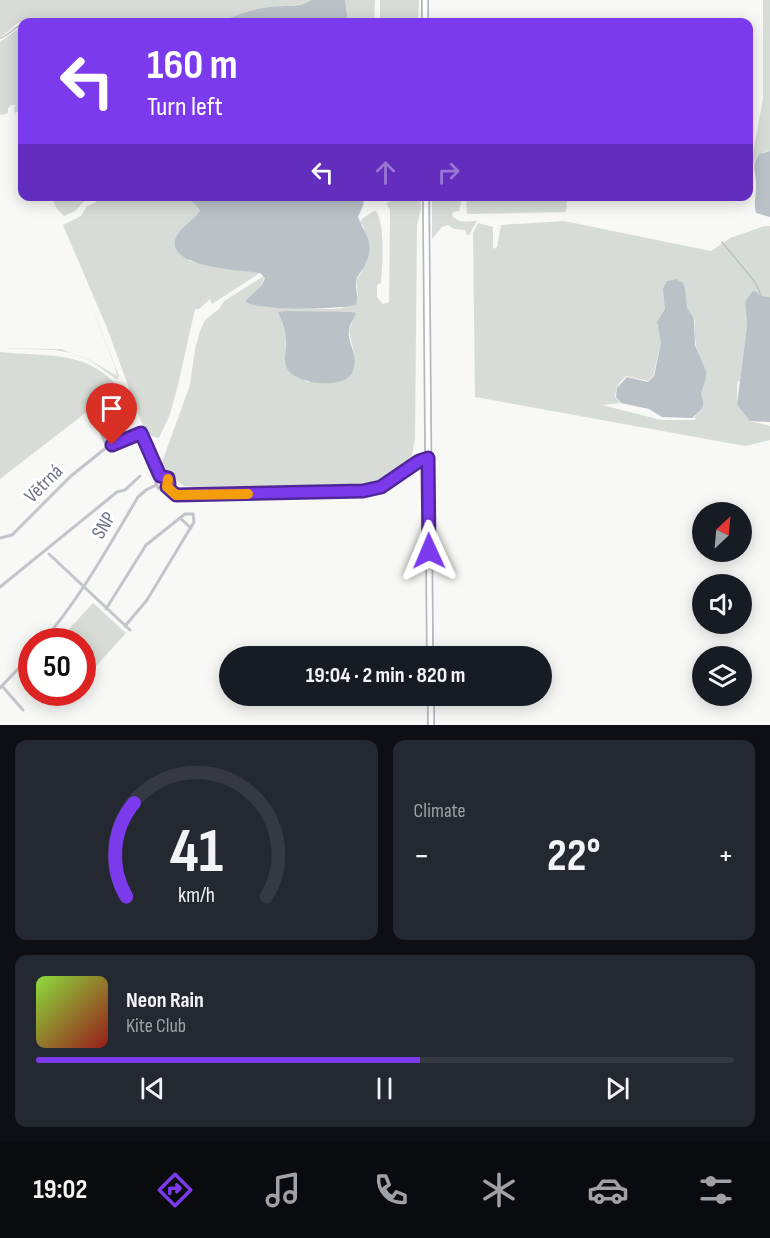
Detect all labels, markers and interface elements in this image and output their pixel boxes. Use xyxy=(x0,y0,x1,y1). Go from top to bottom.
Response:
text: 160 m xyxy=(147,40,238,91)
icon: left xyxy=(48,42,126,120)
text: Turn left xyxy=(147,91,223,123)
icon: left xyxy=(306,156,339,189)
icon: ahead xyxy=(369,156,402,189)
icon: right xyxy=(432,156,465,189)
pin xyxy=(86,383,137,445)
icon: arrive xyxy=(95,392,128,425)
street label: Větrná xyxy=(19,459,68,508)
north arrow xyxy=(692,502,752,562)
map controls xyxy=(692,502,752,706)
street label: SNP xyxy=(87,508,121,543)
position arrow xyxy=(397,519,461,583)
button: sound xyxy=(692,574,752,634)
speed limit sign: 50 xyxy=(18,628,96,706)
button: layers xyxy=(692,646,752,706)
text: 19:04 · 2 min · 820 m xyxy=(306,662,465,689)
text: Climate xyxy=(414,799,466,823)
text: 41 xyxy=(169,815,223,890)
text: 22° xyxy=(547,829,601,884)
text: − xyxy=(414,836,430,876)
text: + xyxy=(718,836,734,876)
text: km/h xyxy=(178,883,215,908)
text: Neon Rain xyxy=(126,987,204,1014)
text: Kite Club xyxy=(126,1014,186,1038)
icon: previous xyxy=(136,1072,169,1105)
icon: pause xyxy=(368,1072,401,1105)
icon: next xyxy=(601,1072,634,1105)
icon: directions xyxy=(154,1169,196,1211)
icon: music xyxy=(262,1169,304,1211)
icon: phone xyxy=(370,1169,412,1211)
icon: climate xyxy=(478,1169,520,1211)
icon: car xyxy=(587,1169,629,1211)
icon: filters xyxy=(695,1169,737,1211)
text: 19:02 xyxy=(33,1174,87,1206)

